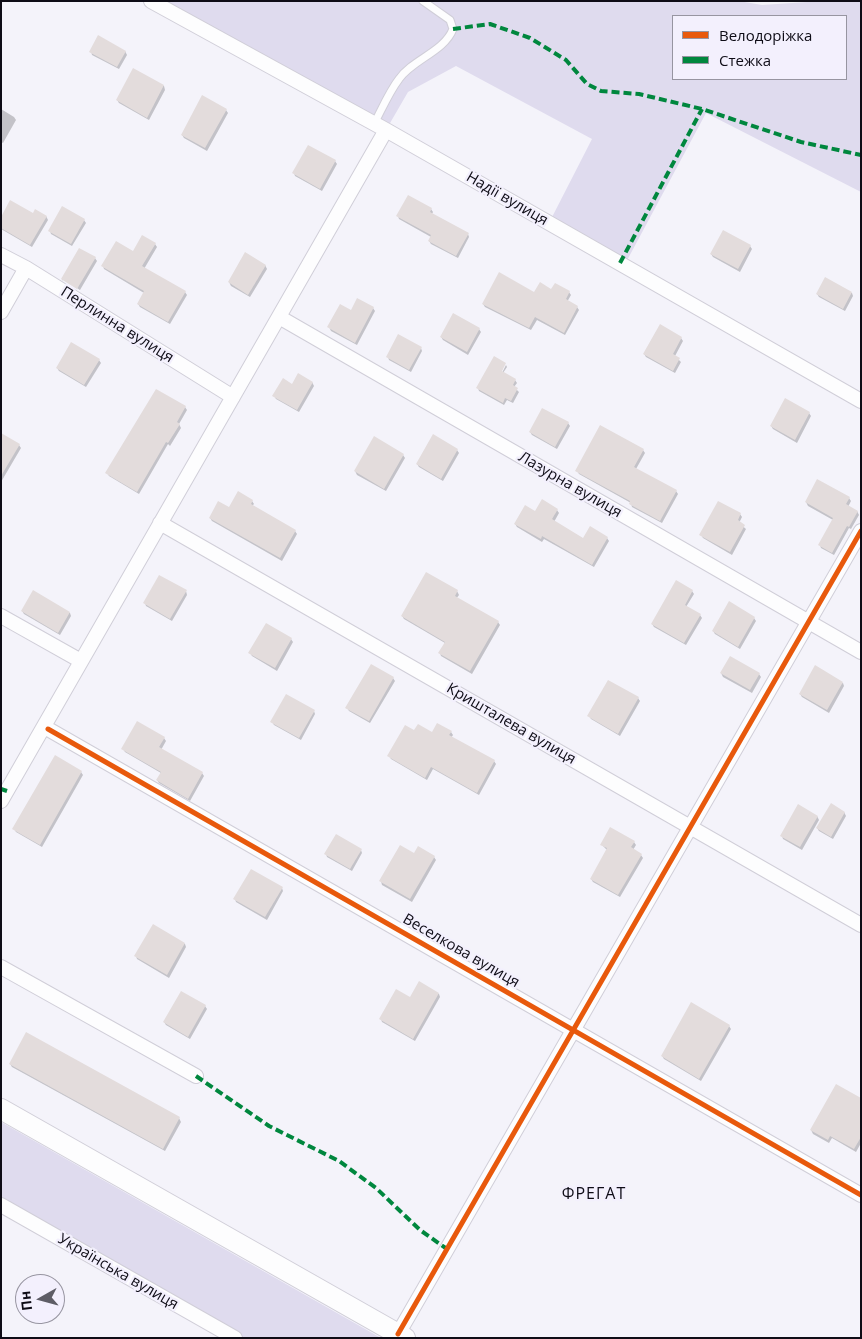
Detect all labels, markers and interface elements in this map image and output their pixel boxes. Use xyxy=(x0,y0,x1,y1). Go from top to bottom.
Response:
legend xyxy=(672,15,847,80)
text: Велодоріжка xyxy=(719,25,812,45)
text: Стежка xyxy=(719,50,771,70)
street label: Надії вулиця xyxy=(463,168,551,230)
street label: Перлинна вулиця xyxy=(57,283,177,367)
street label: Лазурна вулиця xyxy=(515,448,625,522)
street label: Кришталева вулиця xyxy=(443,680,579,768)
street label: Веселкова вулиця xyxy=(399,910,523,992)
district label: ФРЕГАТ xyxy=(561,1184,627,1204)
street label: Українська вулиця xyxy=(55,1230,181,1314)
north arrow xyxy=(15,1274,65,1324)
text: Пн xyxy=(15,1290,36,1312)

